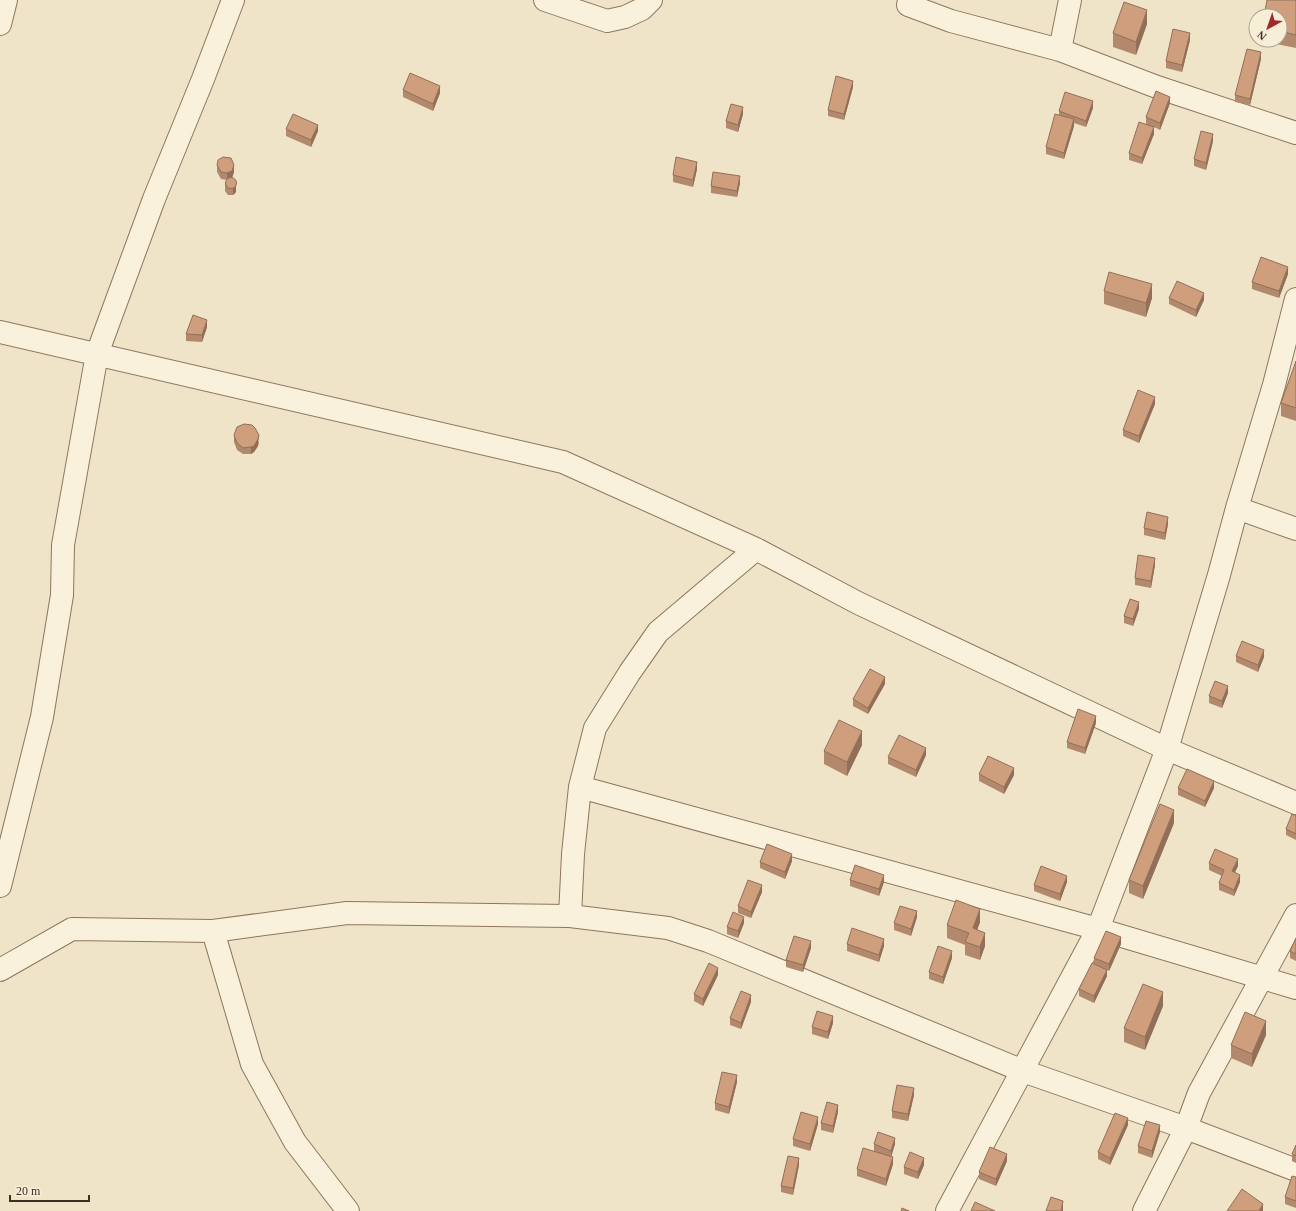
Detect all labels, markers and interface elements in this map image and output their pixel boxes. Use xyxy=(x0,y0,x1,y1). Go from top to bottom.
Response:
north arrow xyxy=(1248,8,1288,48)
text: N xyxy=(1255,28,1268,43)
scale bar xyxy=(10,1177,89,1203)
text: 20 m xyxy=(16,1184,41,1198)

